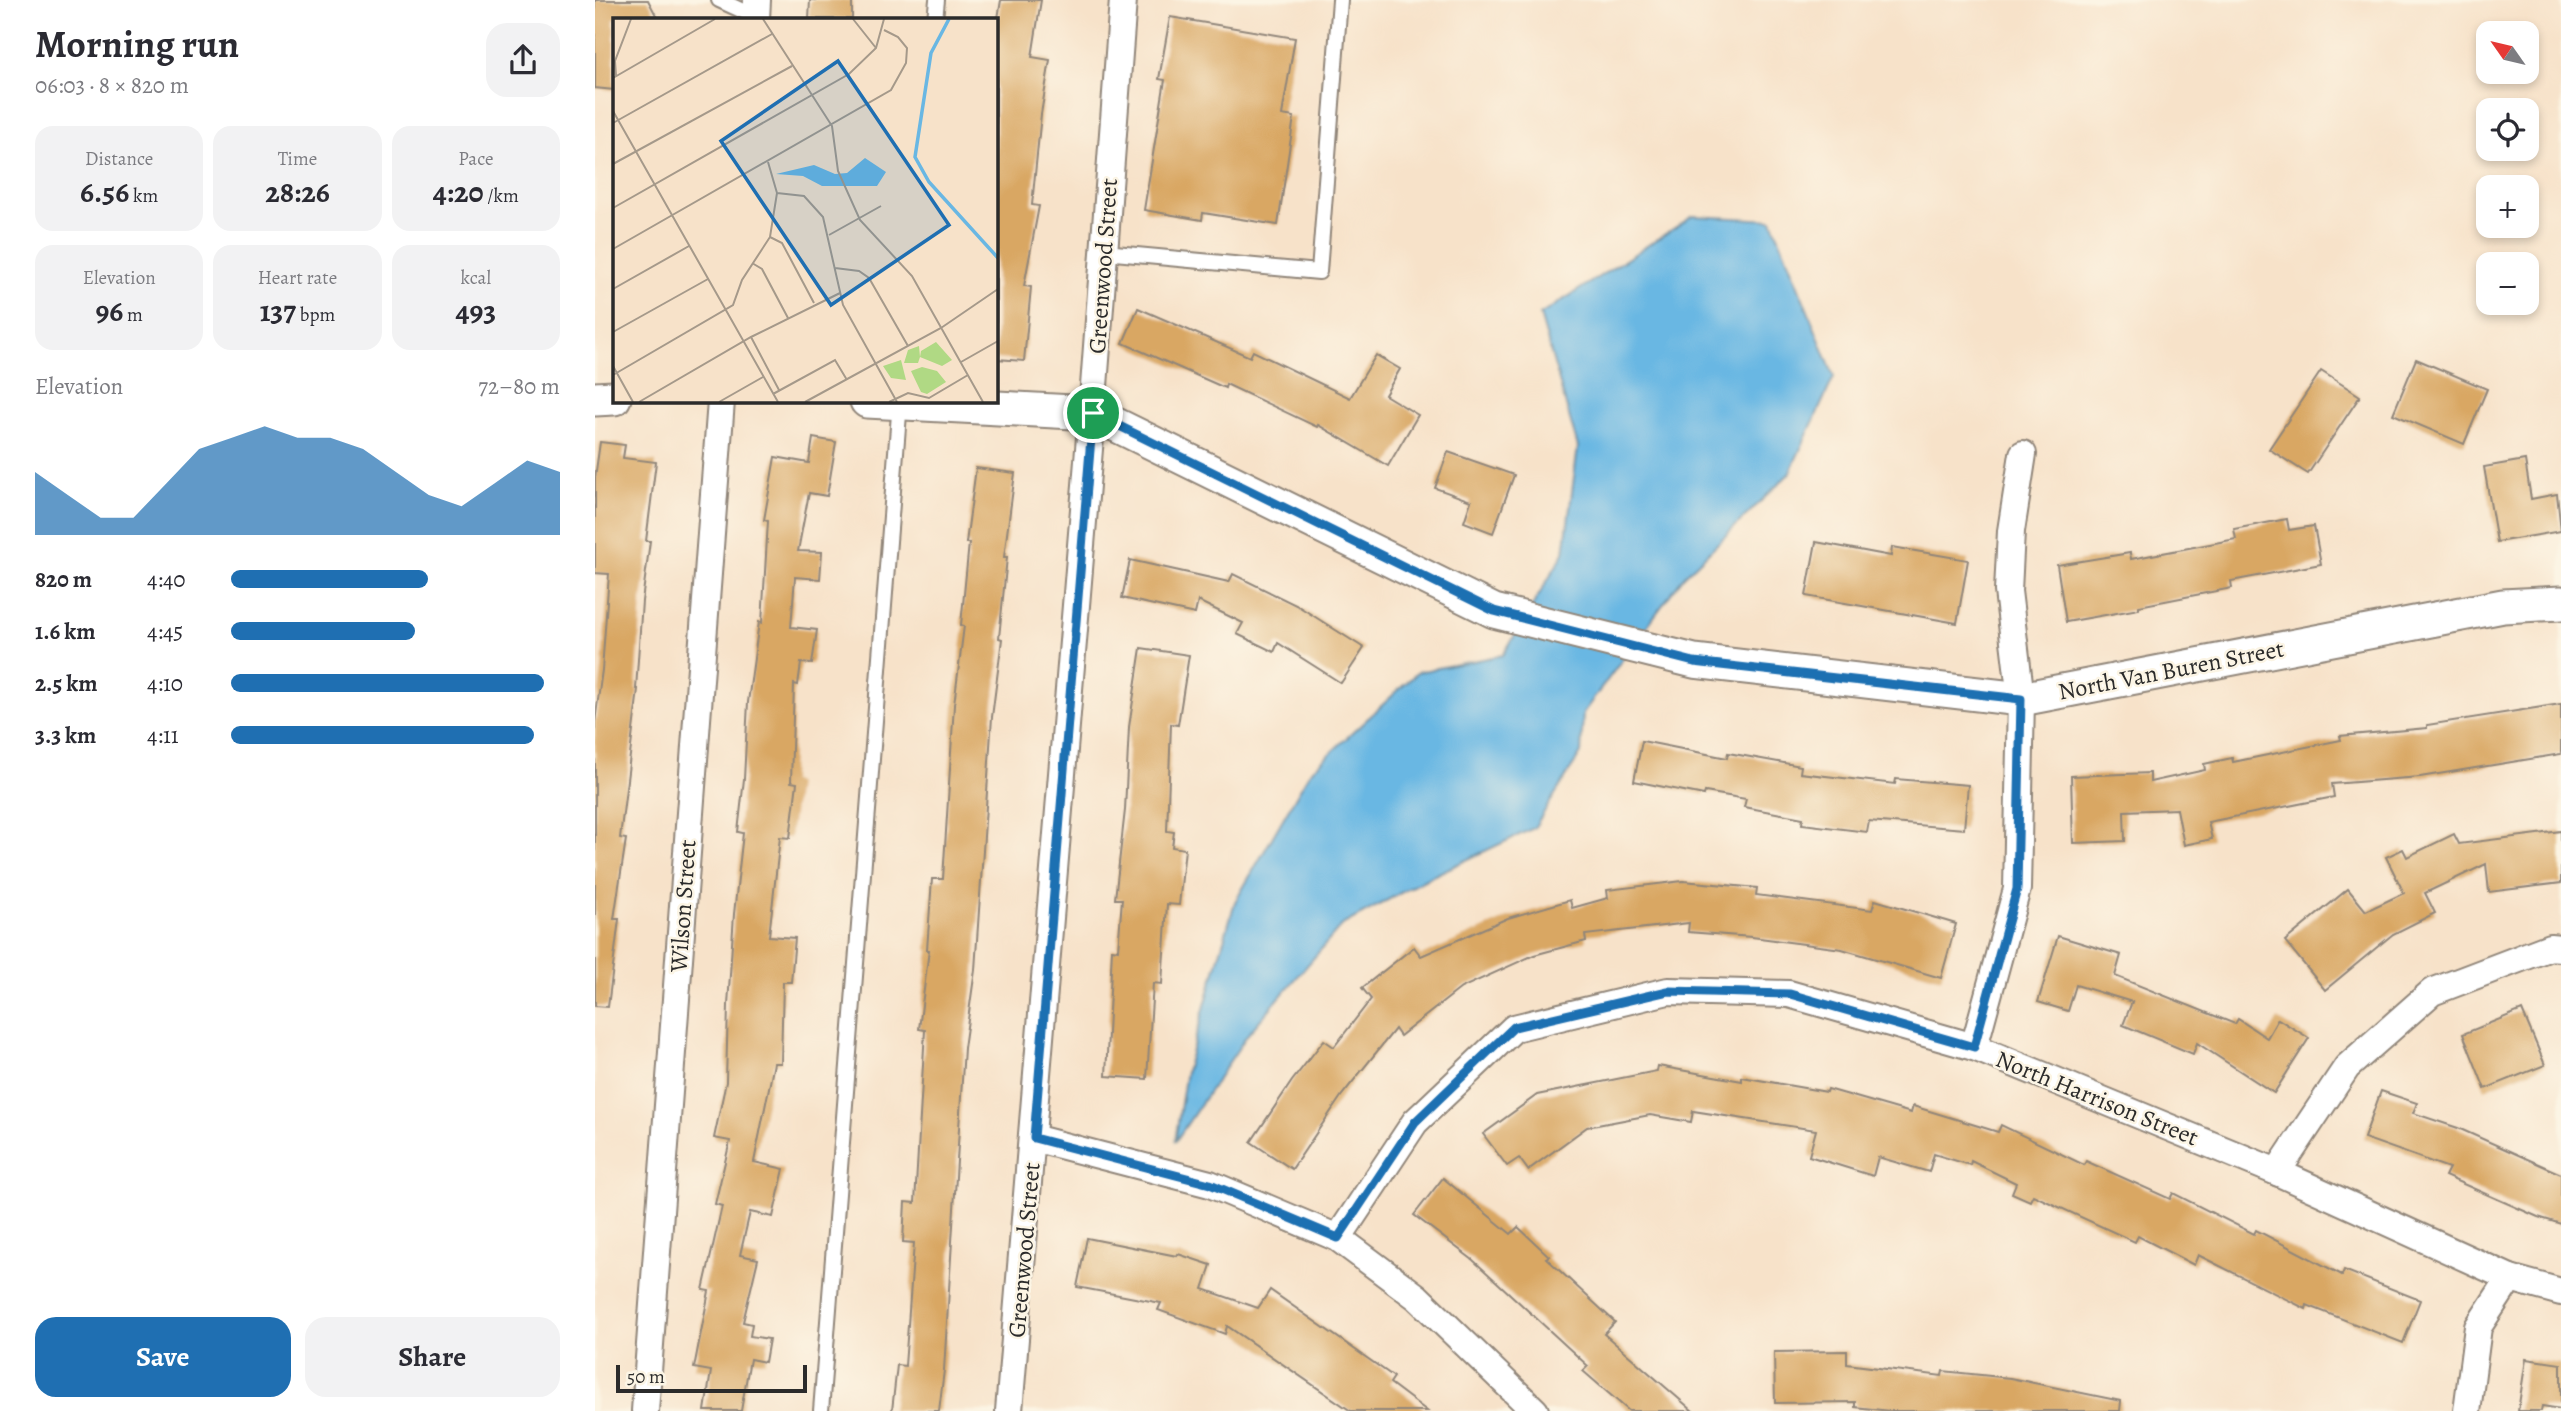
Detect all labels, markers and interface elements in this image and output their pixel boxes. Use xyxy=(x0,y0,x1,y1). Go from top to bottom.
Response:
text: Morning run xyxy=(35,18,239,70)
inset map xyxy=(613,18,997,402)
north arrow xyxy=(2476,21,2539,84)
map controls xyxy=(2476,21,2539,315)
button: share xyxy=(486,23,560,97)
text: 06:03 · 8 × 820 m xyxy=(35,70,189,101)
button: locate xyxy=(2476,98,2539,161)
text: Distance xyxy=(85,146,153,172)
text: Time xyxy=(278,146,317,172)
text: Pace xyxy=(458,146,493,172)
text: 6.56 xyxy=(80,172,129,212)
text: 28:26 xyxy=(265,172,330,212)
text: 4:20 xyxy=(433,172,484,212)
button: + xyxy=(2476,175,2539,238)
street label: Greenwood Street xyxy=(1081,177,1125,355)
text: km xyxy=(129,183,158,209)
text: /km xyxy=(484,183,519,209)
button: − xyxy=(2476,252,2539,315)
text: Elevation xyxy=(83,265,156,291)
text: Heart rate xyxy=(258,265,337,291)
text: kcal xyxy=(461,265,491,291)
text: 96 xyxy=(95,291,123,331)
text: 137 xyxy=(260,291,296,331)
text: 493 xyxy=(455,291,496,331)
text: m xyxy=(123,302,143,328)
text: bpm xyxy=(296,302,335,328)
text: Elevation xyxy=(35,371,123,402)
text: 72–80 m xyxy=(478,371,560,402)
pin xyxy=(1063,383,1123,443)
icon: arrive xyxy=(1074,394,1112,432)
text: 820 m xyxy=(35,564,92,595)
text: 4:40 xyxy=(147,564,186,595)
text: 1.6 km xyxy=(35,616,95,647)
text: 4:45 xyxy=(147,616,183,647)
street label: North Van Buren Street xyxy=(2055,632,2287,708)
text: 2.5 km xyxy=(35,668,97,699)
text: 4:10 xyxy=(147,668,183,699)
text: 3.3 km xyxy=(35,720,96,751)
text: 4:11 xyxy=(147,720,179,751)
street label: Wilson Street xyxy=(662,839,704,974)
street label: North Harrison Street xyxy=(1991,1043,2203,1153)
street label: Greenwood Street xyxy=(1000,1161,1048,1339)
button: Save xyxy=(35,1317,291,1397)
button: Share xyxy=(305,1317,560,1397)
scale bar xyxy=(616,1362,807,1394)
text: 50 m xyxy=(627,1364,665,1390)

